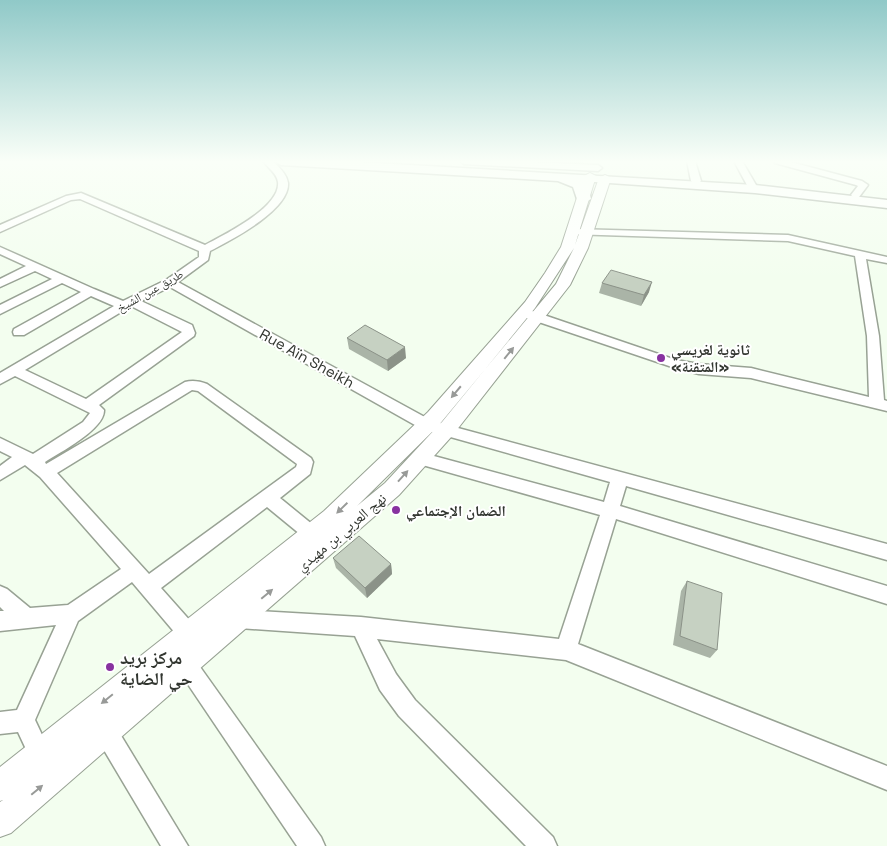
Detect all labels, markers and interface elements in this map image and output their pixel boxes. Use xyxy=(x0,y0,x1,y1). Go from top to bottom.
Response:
street label: طريق عين الشيخ xyxy=(114,266,186,316)
street label: Rue Aïn Sheikh xyxy=(256,324,358,392)
place label: ثانوية لغريسي «المتقنة» xyxy=(671,340,751,376)
one-way arrow xyxy=(503,347,514,360)
marker: ثانوية لغريسي «المتقنة» xyxy=(655,352,667,364)
one-way arrow xyxy=(450,386,461,399)
one-way arrow xyxy=(397,471,409,483)
street label: نهج العربي بن مهيدي xyxy=(292,489,392,577)
place label: الضمان الإجتماعي xyxy=(406,501,506,522)
one-way arrow xyxy=(336,502,348,514)
marker: الضمان الإجتماعي xyxy=(390,504,402,516)
one-way arrow xyxy=(261,589,274,600)
place label: مركز بريد حي الضاية xyxy=(120,646,193,693)
marker: مركز بريد حي الضاية xyxy=(104,661,116,673)
one-way arrow xyxy=(101,694,114,705)
one-way arrow xyxy=(30,785,43,796)

